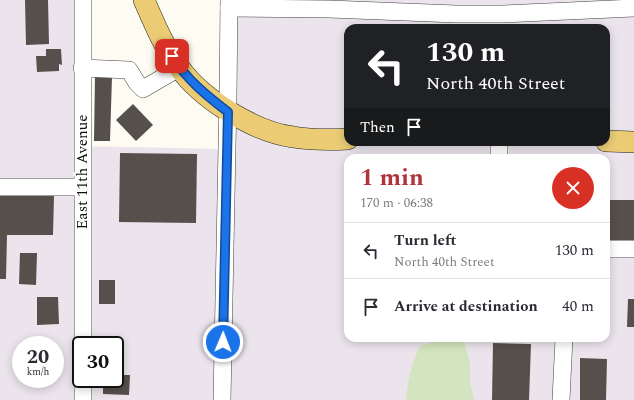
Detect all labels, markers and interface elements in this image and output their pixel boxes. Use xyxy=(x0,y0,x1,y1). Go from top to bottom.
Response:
text: 130 m xyxy=(426,31,505,74)
pin xyxy=(155,39,189,73)
icon: left xyxy=(360,40,412,92)
icon: arrive xyxy=(161,45,183,67)
text: North 40th Street xyxy=(426,70,565,97)
street label: East 11th Avenue xyxy=(71,115,94,229)
text: Then xyxy=(360,116,395,139)
icon: arrive xyxy=(403,116,425,138)
text: 1 min xyxy=(360,160,424,196)
button: close xyxy=(552,167,594,209)
text: 170 m · 06:38 xyxy=(360,193,433,213)
text: Turn left xyxy=(394,229,456,252)
text: 130 m xyxy=(555,239,594,262)
icon: left xyxy=(360,240,382,262)
text: North 40th Street xyxy=(394,252,495,272)
text: Arrive at destination xyxy=(394,295,538,318)
text: 40 m xyxy=(562,295,594,318)
icon: arrive xyxy=(360,296,382,318)
position arrow xyxy=(202,321,244,363)
speed limit sign: 30 xyxy=(72,336,124,388)
text: 20 xyxy=(27,342,49,372)
text: km/h xyxy=(27,364,49,380)

